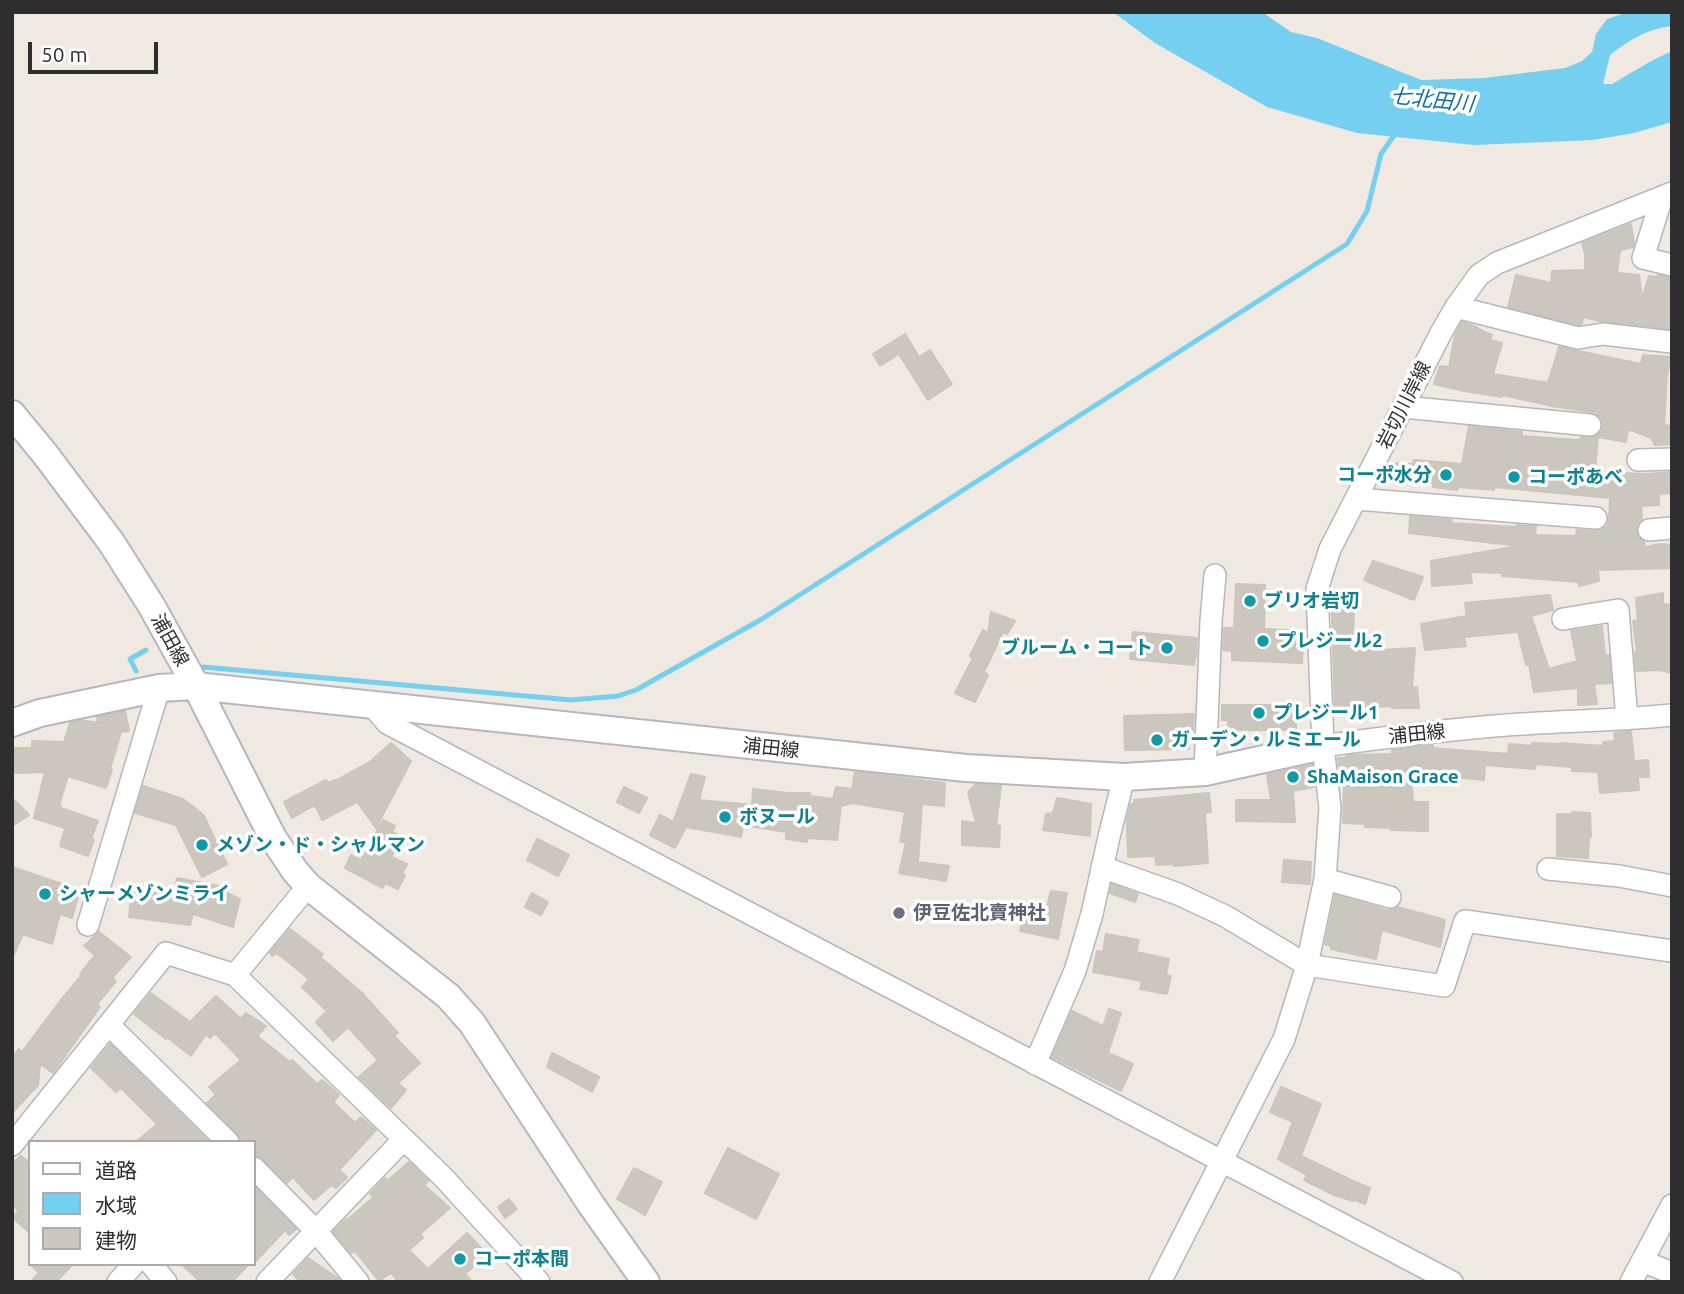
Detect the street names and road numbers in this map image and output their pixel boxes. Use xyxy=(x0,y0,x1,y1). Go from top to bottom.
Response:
street label: 岩切川岸線 xyxy=(1372,358,1436,452)
street label: 浦田線 xyxy=(146,610,194,670)
street label: 浦田線 xyxy=(1387,720,1447,748)
street label: 浦田線 xyxy=(741,734,801,762)

